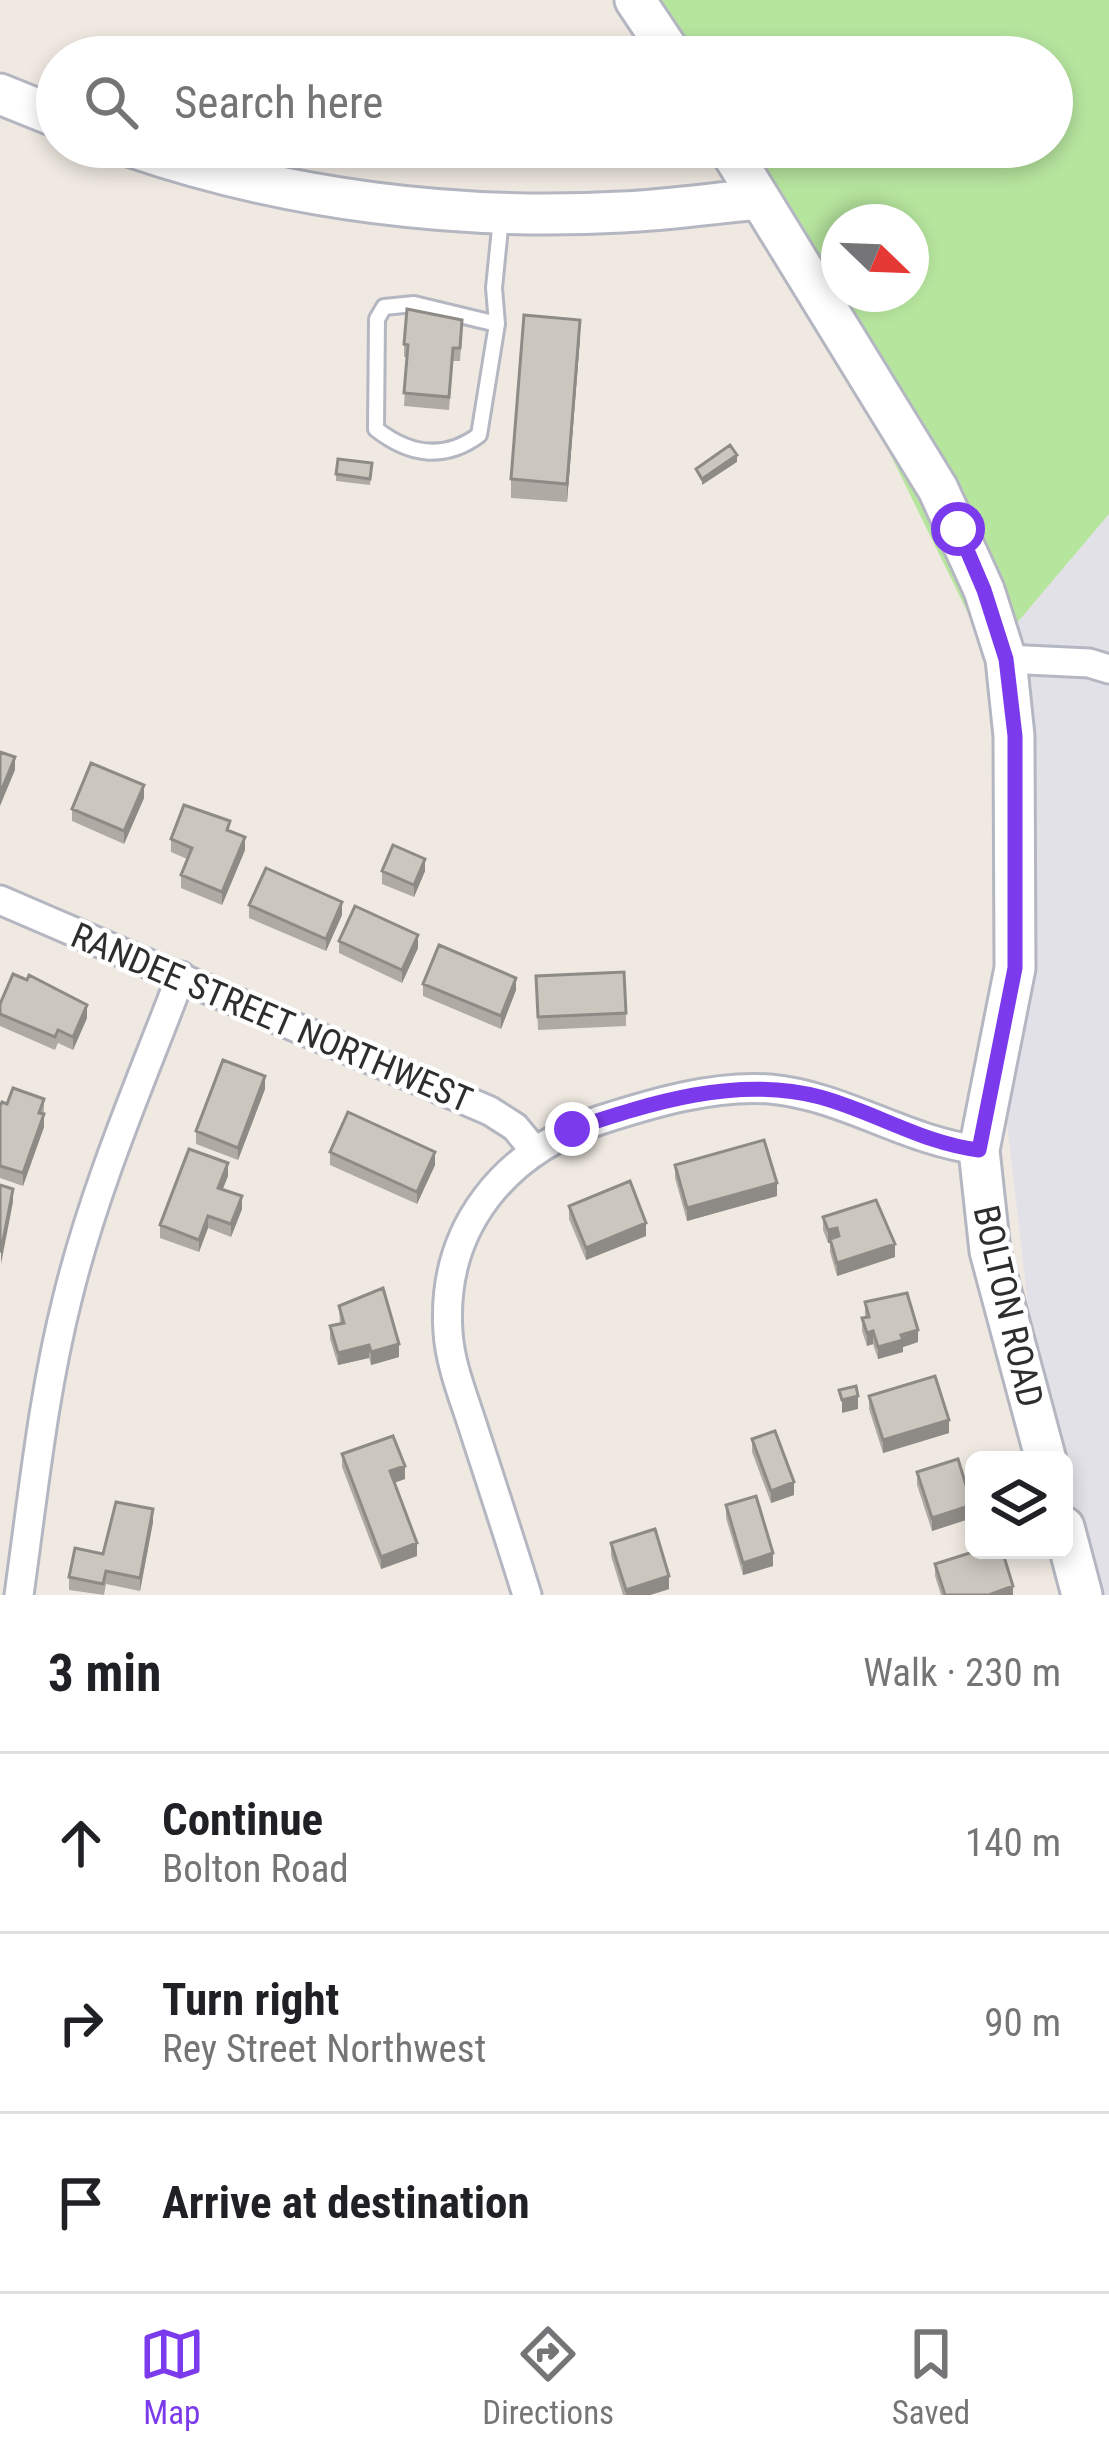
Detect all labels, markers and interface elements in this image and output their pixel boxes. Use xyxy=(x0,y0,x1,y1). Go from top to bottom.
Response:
search box xyxy=(36,36,1073,168)
icon: search xyxy=(78,69,144,135)
text: Search here xyxy=(174,76,383,129)
north arrow xyxy=(821,204,929,312)
route start xyxy=(931,502,985,556)
street label: RANDEE STREET NORTHWEST xyxy=(65,914,478,1121)
route end xyxy=(545,1102,599,1156)
street label: BOLTON ROAD xyxy=(964,1201,1052,1411)
map controls xyxy=(965,1451,1073,1559)
button: layers xyxy=(965,1451,1073,1559)
text: 3 min xyxy=(48,1644,161,1703)
text: Walk · 230 m xyxy=(863,1650,1061,1696)
text: Continue xyxy=(162,1793,323,1846)
icon: ahead xyxy=(48,1810,114,1876)
text: 140 m xyxy=(965,1820,1061,1866)
text: Bolton Road xyxy=(162,1846,349,1892)
text: Turn right xyxy=(162,1973,339,2026)
icon: right xyxy=(48,1990,114,2056)
text: 90 m xyxy=(984,2000,1061,2046)
text: Rey Street Northwest xyxy=(162,2026,486,2072)
icon: arrive xyxy=(48,2170,114,2236)
text: Arrive at destination xyxy=(162,2176,530,2229)
tab: Map xyxy=(139,2321,205,2432)
tab: Directions xyxy=(482,2321,614,2432)
tab: Saved xyxy=(892,2321,970,2432)

